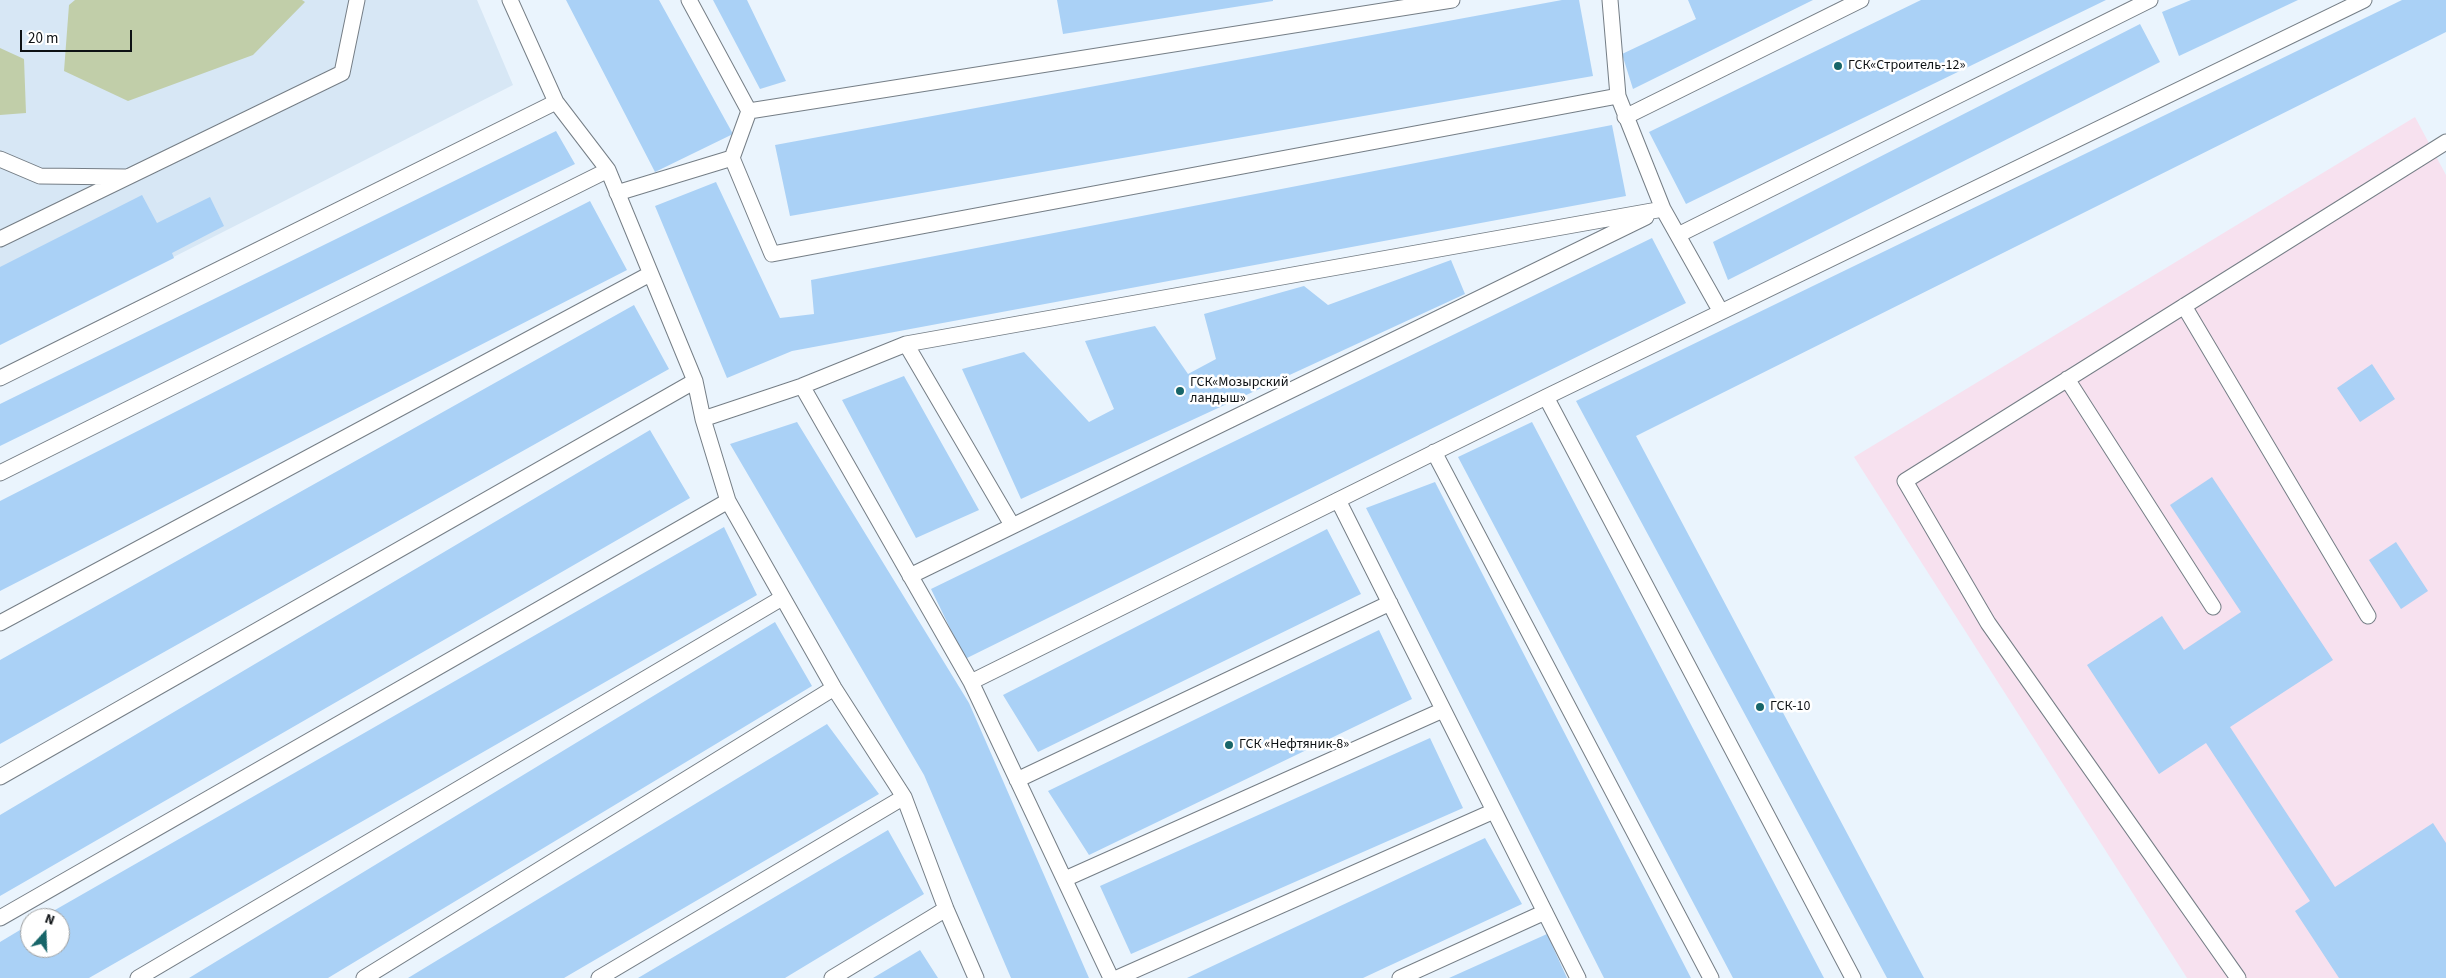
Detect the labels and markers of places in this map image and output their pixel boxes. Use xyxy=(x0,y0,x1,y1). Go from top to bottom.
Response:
place label: ГСК«Строитель-12» xyxy=(1848,58,1965,74)
marker: ГСК«Строитель-12» xyxy=(1832,60,1844,72)
place label: ГСК«Мозырский ландыш» xyxy=(1190,375,1289,408)
marker: ГСК«Мозырский ландыш» xyxy=(1174,385,1186,397)
place label: ГСК-10 xyxy=(1770,699,1810,715)
marker: ГСК-10 xyxy=(1754,701,1766,713)
place label: ГСК «Нефтяник-8» xyxy=(1239,737,1349,753)
marker: ГСК «Нефтяник-8» xyxy=(1223,739,1235,751)

